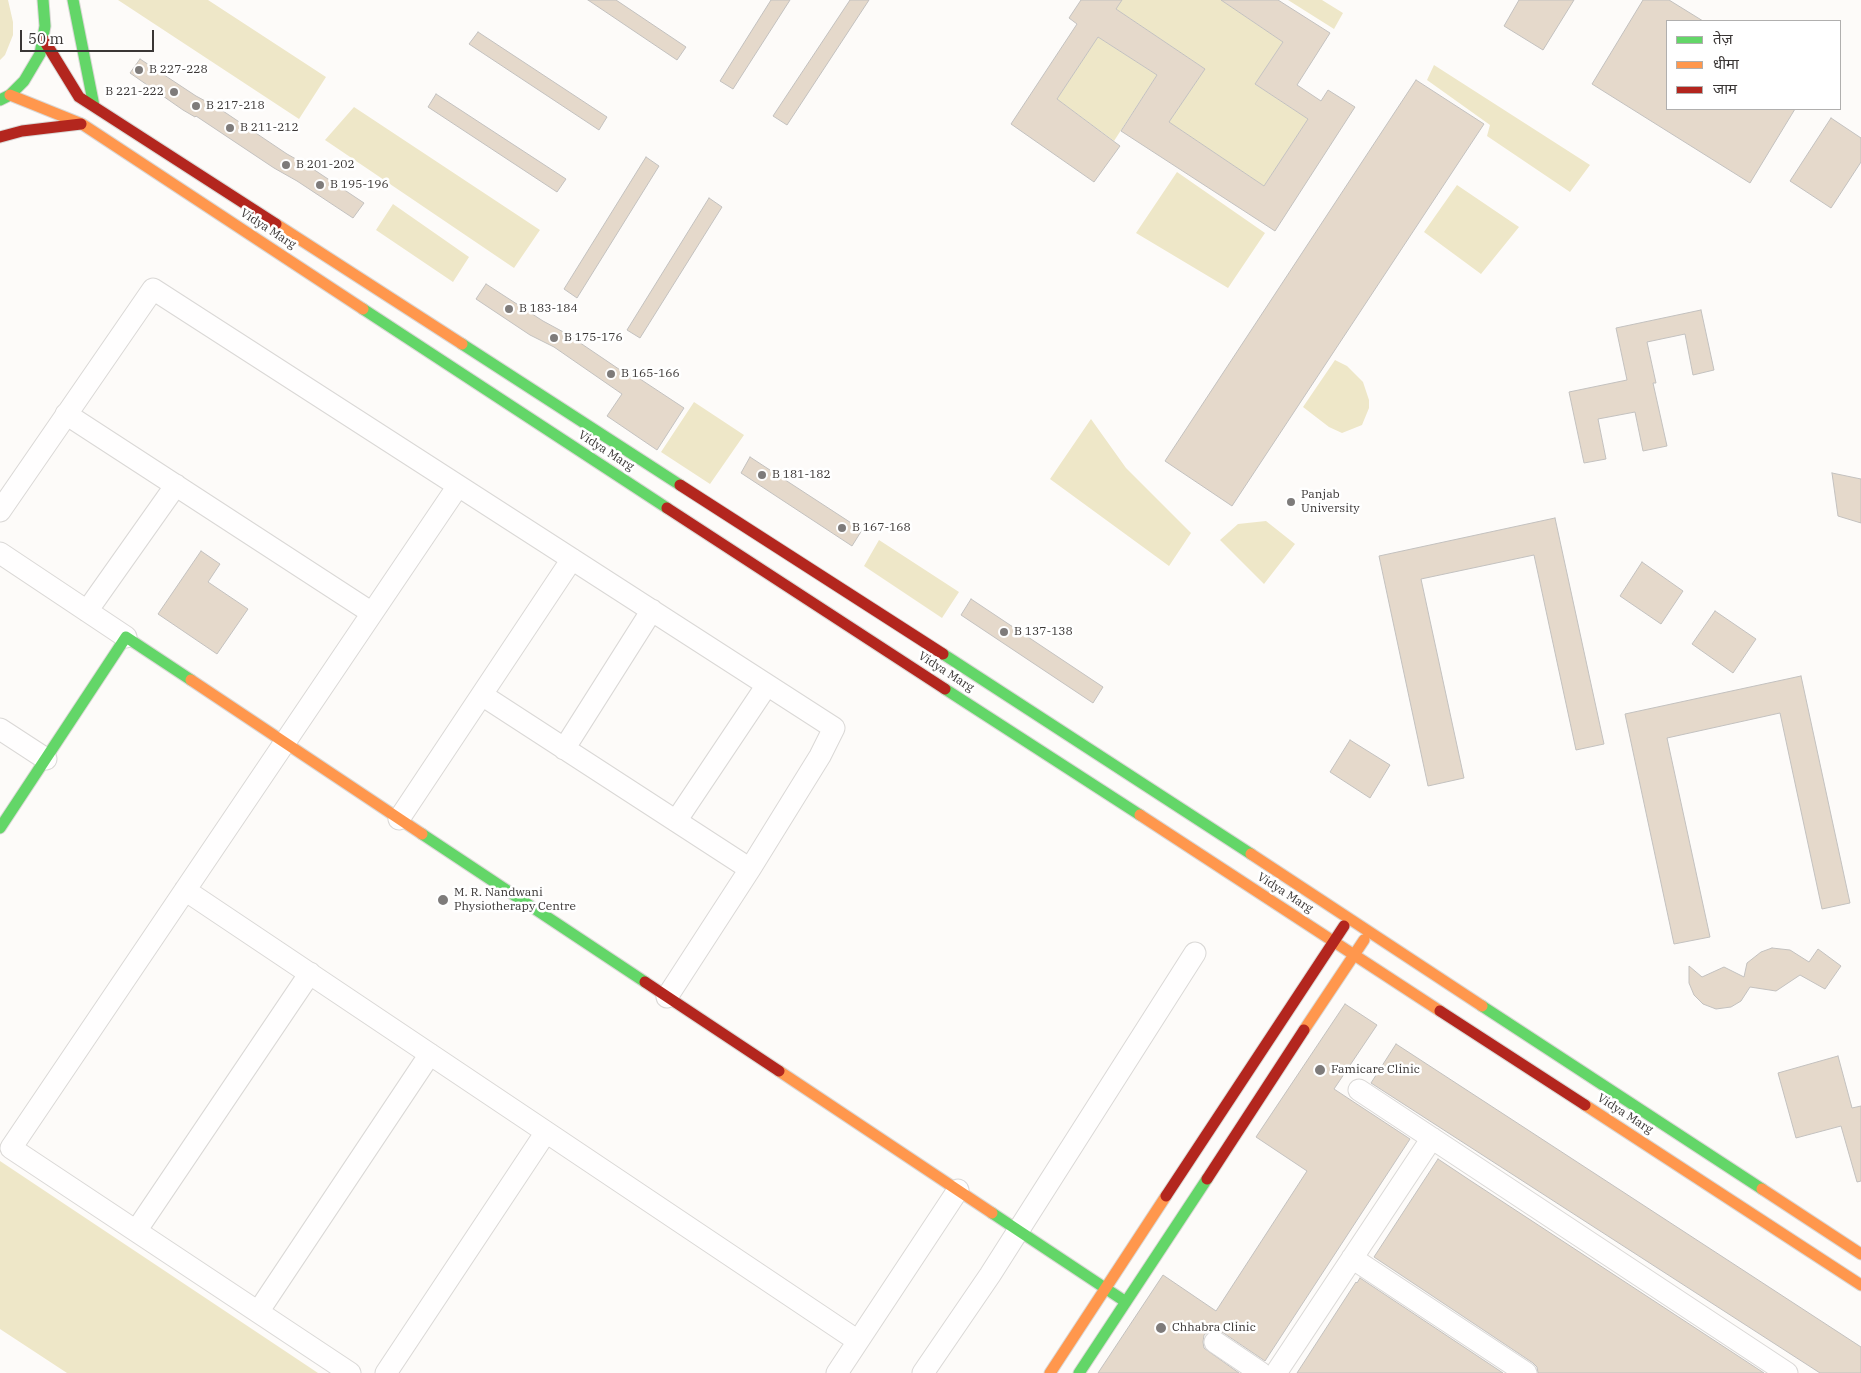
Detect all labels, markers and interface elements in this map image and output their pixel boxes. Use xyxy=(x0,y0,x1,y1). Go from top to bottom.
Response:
scale bar xyxy=(22,20,156,52)
legend xyxy=(1666,20,1841,110)
text: 50 m xyxy=(28,29,64,48)
text: तेज़ xyxy=(1713,29,1733,48)
text: धीमा xyxy=(1713,54,1739,73)
place label: B 227-228 xyxy=(149,63,208,77)
marker: B 227-228 xyxy=(133,64,145,76)
text: जाम xyxy=(1713,79,1737,98)
place label: B 221-222 xyxy=(105,85,164,99)
marker: B 221-222 xyxy=(168,86,180,98)
place label: B 217-218 xyxy=(206,99,265,113)
marker: B 217-218 xyxy=(190,100,202,112)
place label: B 211-212 xyxy=(240,121,299,135)
marker: B 211-212 xyxy=(224,122,236,134)
place label: B 201-202 xyxy=(296,158,355,172)
marker: B 201-202 xyxy=(280,159,292,171)
place label: B 195-196 xyxy=(330,178,389,192)
marker: B 195-196 xyxy=(314,179,326,191)
street label: Vidya Marg xyxy=(238,206,298,252)
place label: B 183-184 xyxy=(519,302,578,316)
marker: B 183-184 xyxy=(503,303,515,315)
place label: B 175-176 xyxy=(564,331,623,345)
marker: B 175-176 xyxy=(548,332,560,344)
place label: B 165-166 xyxy=(621,367,680,381)
marker: B 165-166 xyxy=(605,368,617,380)
street label: Vidya Marg xyxy=(576,428,636,474)
place label: B 181-182 xyxy=(772,468,831,482)
marker: B 181-182 xyxy=(756,469,768,481)
place label: Panjab University xyxy=(1301,488,1360,516)
marker: Panjab University xyxy=(1285,496,1297,508)
place label: B 167-168 xyxy=(852,521,911,535)
marker: B 167-168 xyxy=(836,522,848,534)
place label: B 137-138 xyxy=(1014,625,1073,639)
marker: B 137-138 xyxy=(998,626,1010,638)
street label: Vidya Marg xyxy=(916,649,976,695)
street label: Vidya Marg xyxy=(1255,870,1315,916)
place label: M. R. Nandwani Physiotherapy Centre xyxy=(454,886,576,914)
marker: M. R. Nandwani Physiotherapy Centre xyxy=(436,893,450,907)
marker: Famicare Clinic xyxy=(1313,1063,1327,1077)
place label: Famicare Clinic xyxy=(1331,1063,1420,1077)
street label: Vidya Marg xyxy=(1595,1091,1655,1137)
marker: Chhabra Clinic xyxy=(1154,1321,1168,1335)
place label: Chhabra Clinic xyxy=(1172,1321,1256,1335)

